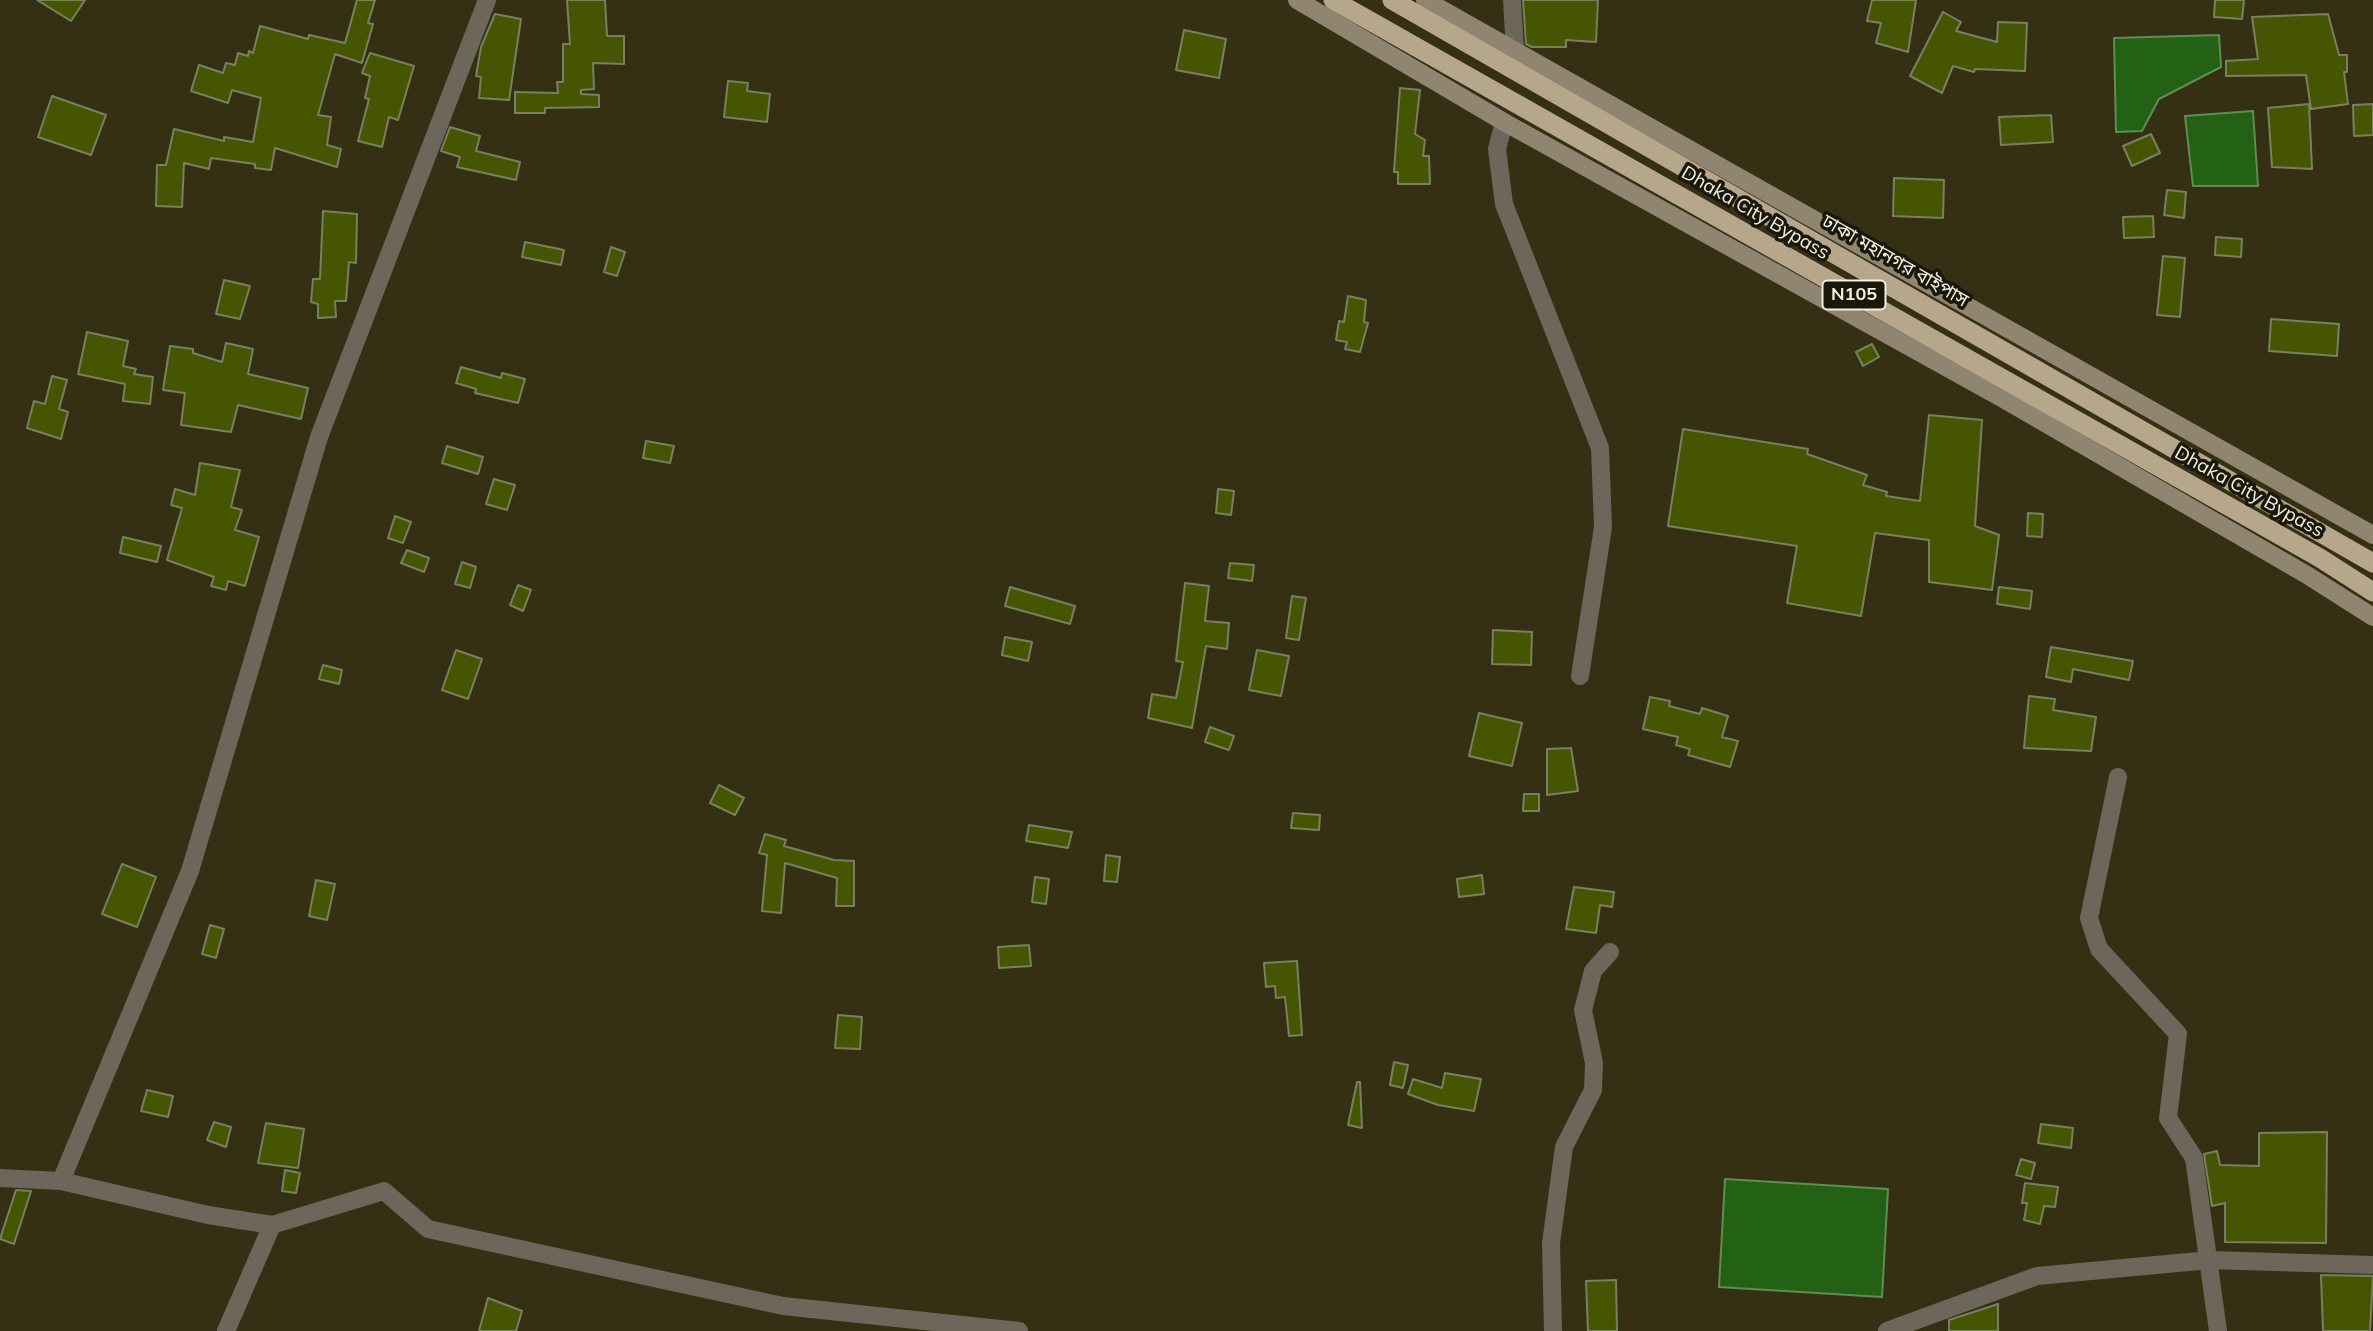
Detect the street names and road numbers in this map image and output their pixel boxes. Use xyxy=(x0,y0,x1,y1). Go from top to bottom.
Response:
street label: Dhaka City Bypass xyxy=(1677,161,1833,265)
street label: ঢাকা মহানগর বাইপাস xyxy=(1818,210,1972,312)
road number: N105 xyxy=(1822,281,1885,310)
street label: Dhaka City Bypass xyxy=(2171,442,2327,542)

